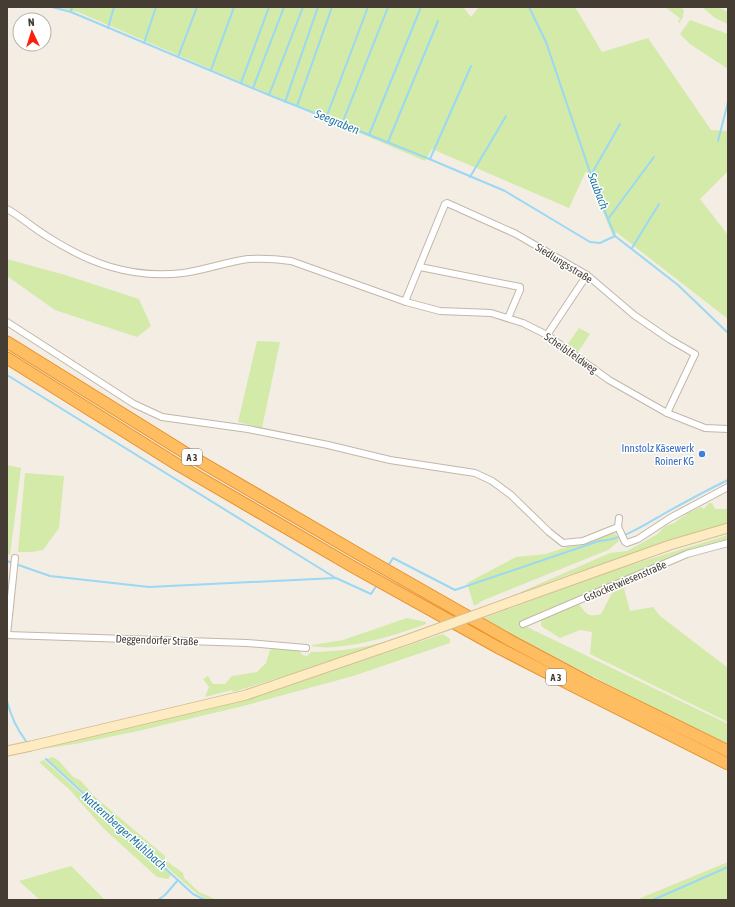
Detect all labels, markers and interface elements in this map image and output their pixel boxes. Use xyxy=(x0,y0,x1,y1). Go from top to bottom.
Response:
north arrow xyxy=(12,12,52,52)
text: N xyxy=(28,16,35,28)
water label: Seegraben xyxy=(312,106,361,137)
water label: Saubach xyxy=(584,170,611,211)
street label: Siedlungsstraße xyxy=(533,241,595,285)
street label: Scheiblfeldweg xyxy=(542,330,600,376)
place label: Innstolz Käsewerk Roiner KG xyxy=(621,442,694,467)
road number: A 3 xyxy=(182,449,202,465)
marker: Innstolz Käsewerk Roiner KG xyxy=(697,449,707,459)
street label: Gstocketwiesenstraße xyxy=(582,558,668,604)
street label: Deggendorfer Straße xyxy=(115,633,199,647)
road number: A 3 xyxy=(546,669,566,685)
water label: Natternberger Mühlbach xyxy=(79,789,169,873)

